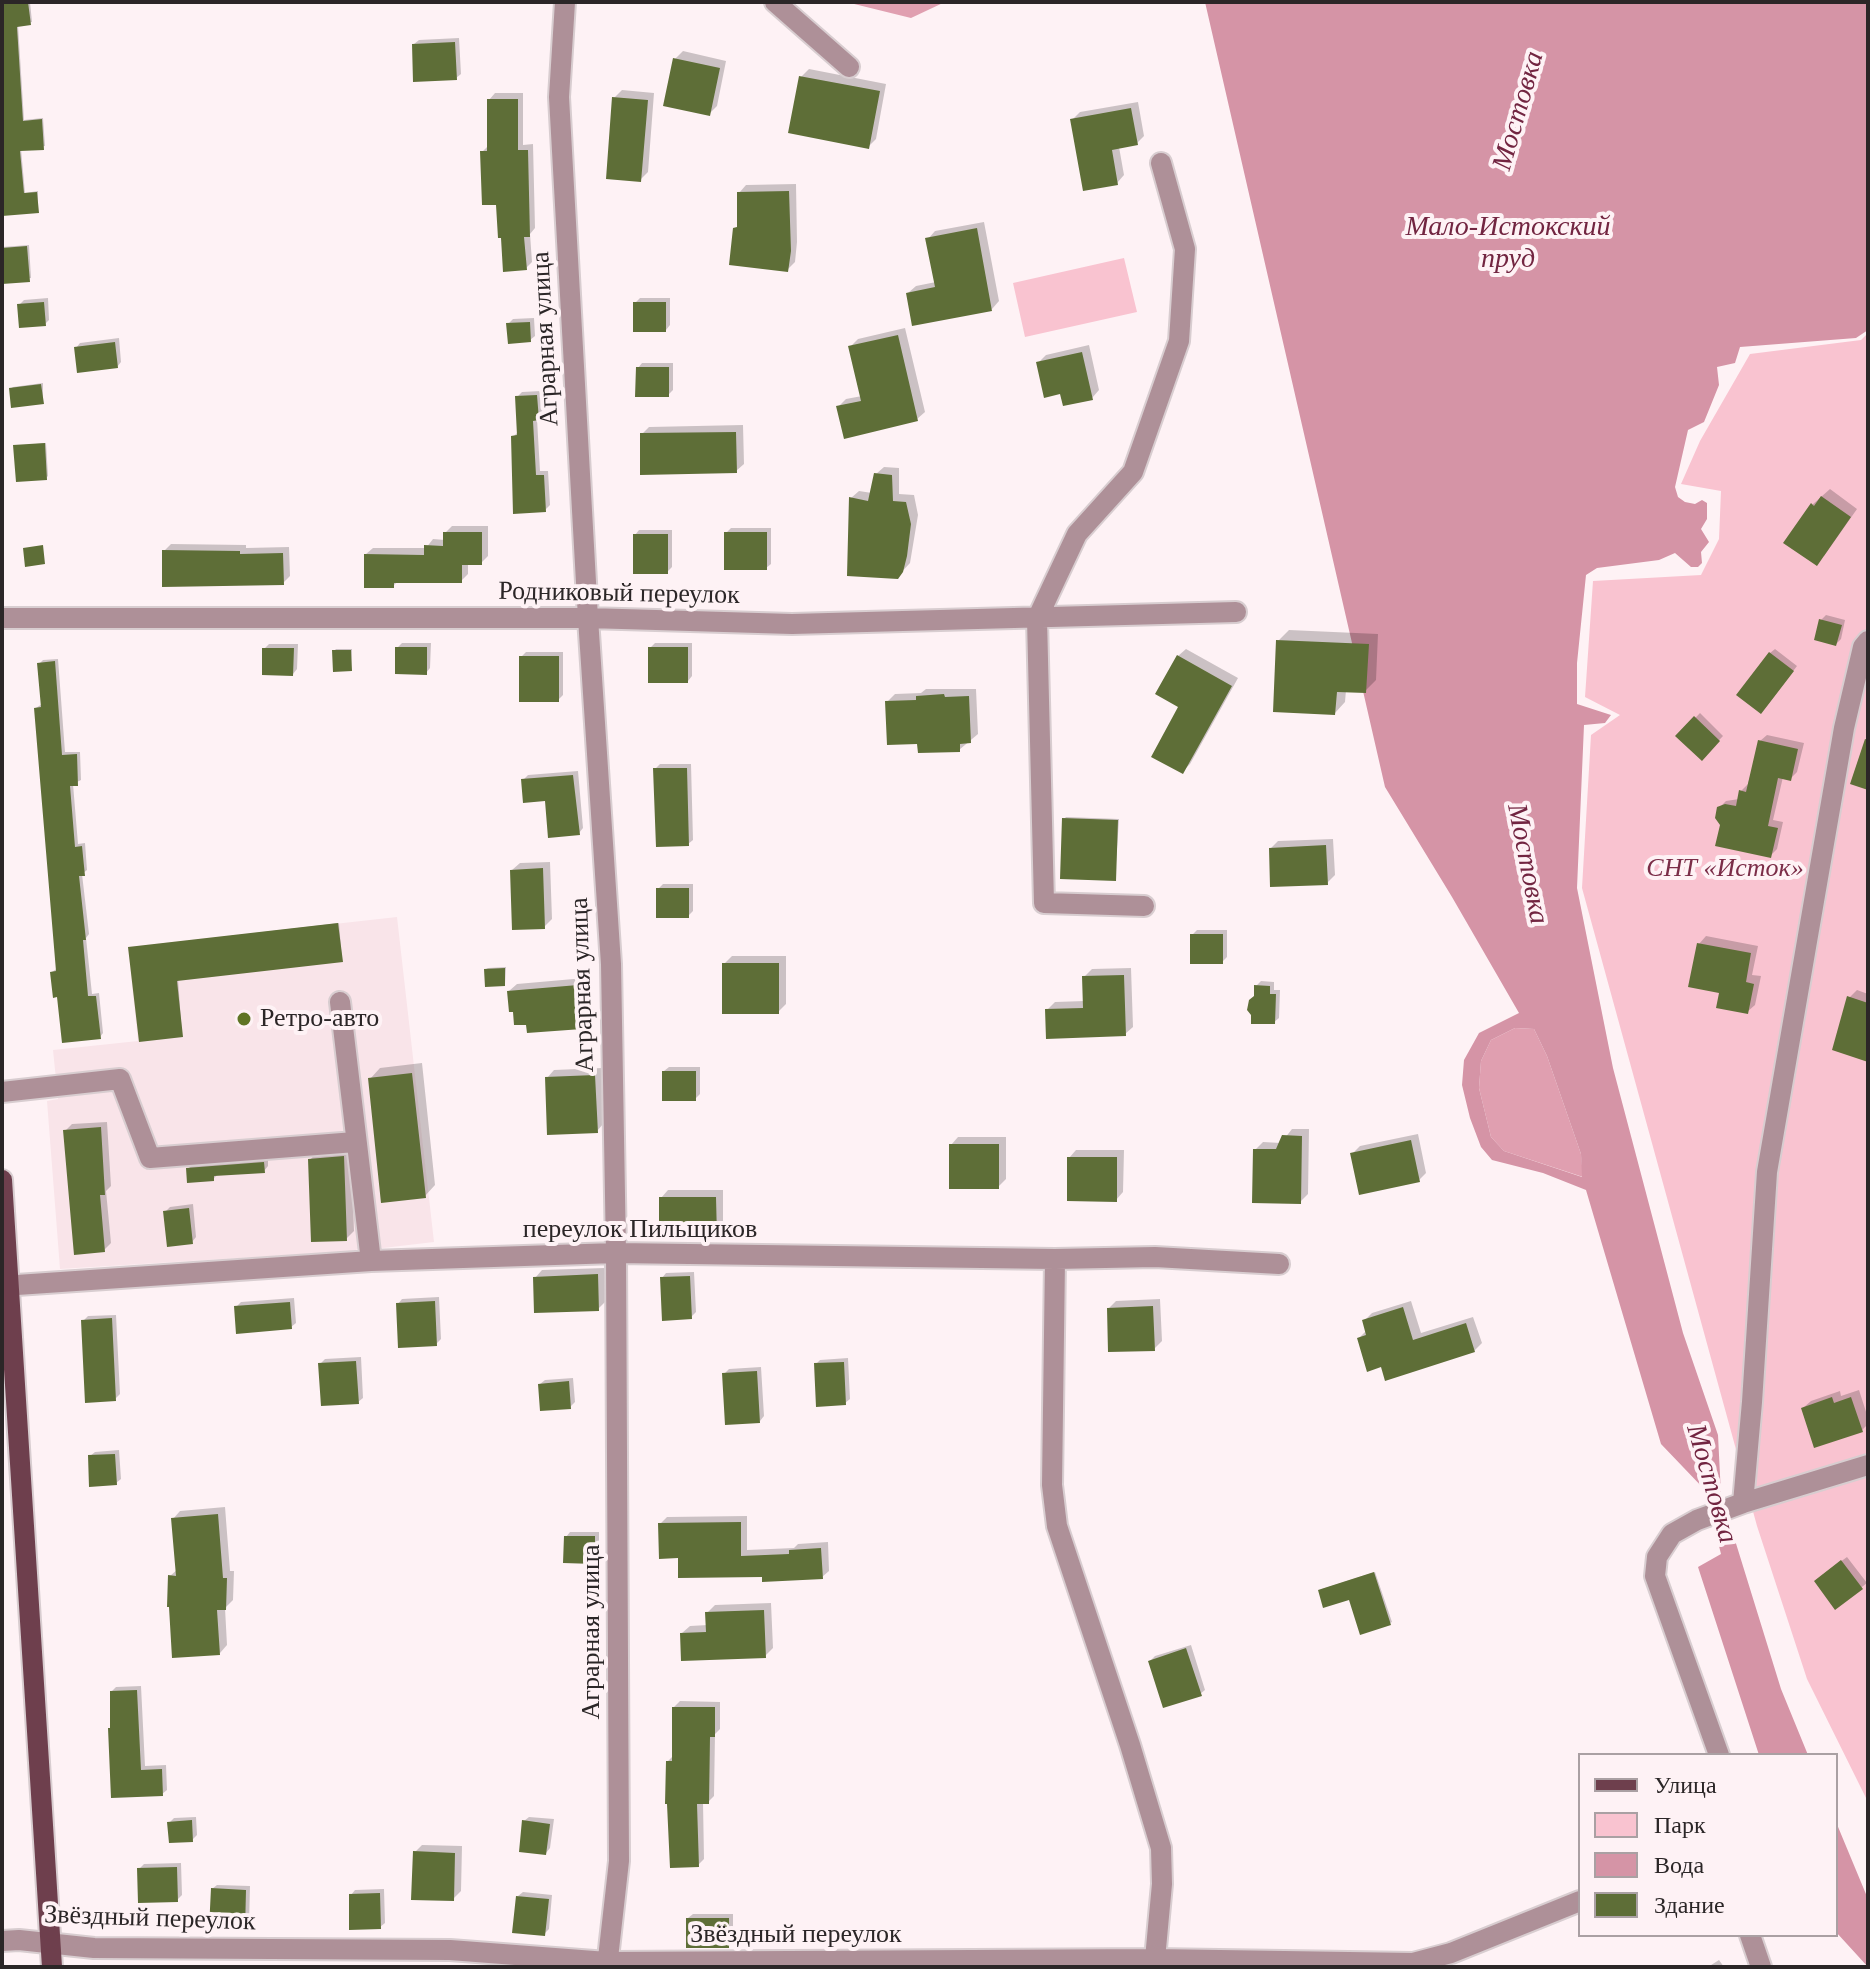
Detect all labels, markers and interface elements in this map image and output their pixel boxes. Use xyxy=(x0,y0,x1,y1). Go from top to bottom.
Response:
water label: Мостовка xyxy=(1486,48,1552,174)
water label: Мало-Истокский пруд xyxy=(1405,211,1611,277)
street label: Аграрная улица xyxy=(526,251,566,427)
street label: Родниковый переулок xyxy=(498,576,740,612)
water label: Мостовка xyxy=(1499,801,1555,927)
park label: СНТ «Исток» xyxy=(1646,853,1804,885)
street label: Аграрная улица xyxy=(564,897,602,1073)
place label: Ретро-авто xyxy=(260,1003,379,1035)
marker: Ретро-авто xyxy=(235,1010,253,1028)
street label: переулок Пильщиков xyxy=(523,1214,757,1246)
water label: Мостовка xyxy=(1678,1421,1744,1547)
street label: Аграрная улица xyxy=(576,1544,608,1720)
legend xyxy=(1578,1753,1838,1937)
text: Улица xyxy=(1654,1772,1717,1798)
text: Парк xyxy=(1654,1812,1706,1838)
text: Вода xyxy=(1654,1852,1704,1878)
text: Здание xyxy=(1654,1892,1725,1918)
street label: Звёздный переулок xyxy=(44,1900,256,1938)
street label: Звёздный переулок xyxy=(690,1919,902,1951)

